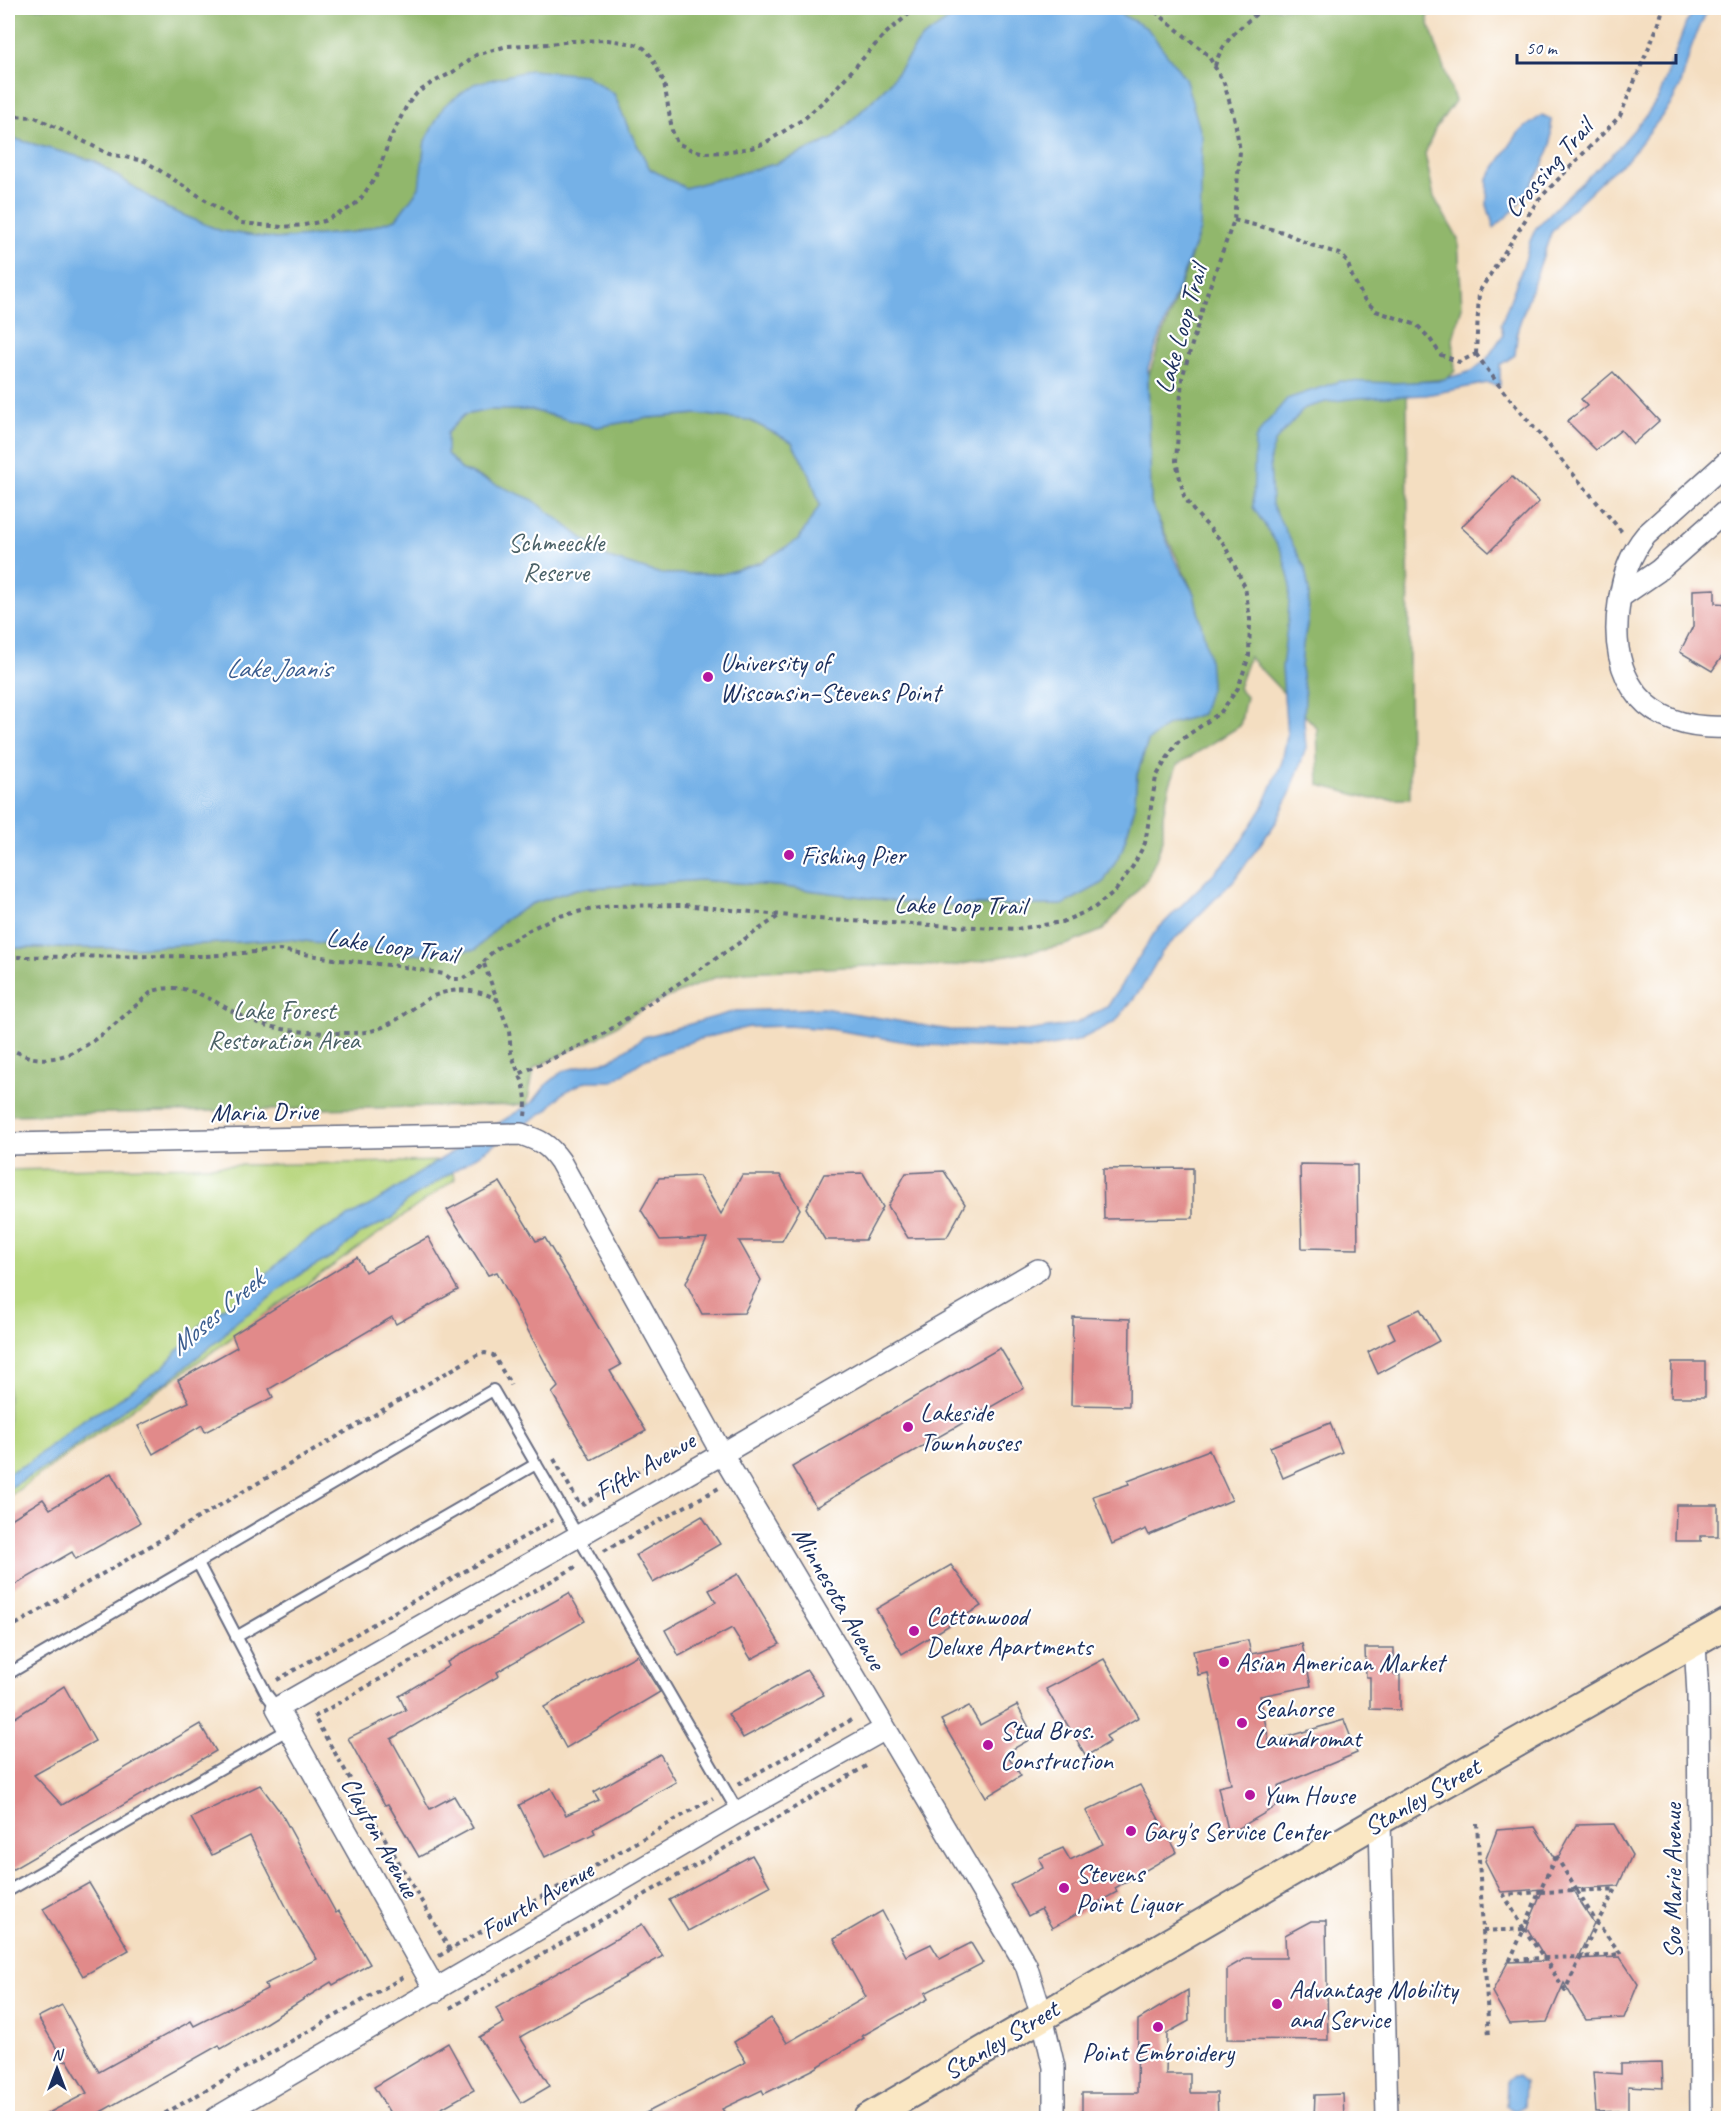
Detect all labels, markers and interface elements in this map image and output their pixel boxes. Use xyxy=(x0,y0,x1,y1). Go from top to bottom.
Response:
scale bar xyxy=(1517,27,1676,65)
text: 50 m xyxy=(1526,37,1559,59)
street label: Crossing Trail xyxy=(1496,108,1603,224)
street label: Lake Loop Trail xyxy=(1147,257,1216,397)
park label: Schmeeckle Reserve xyxy=(508,526,606,589)
place label: University of Wisconsin–Stevens Point xyxy=(720,646,943,709)
water label: Lake Joanis xyxy=(226,651,335,685)
marker: University of Wisconsin–Stevens Point xyxy=(701,670,715,684)
place label: Fishing Pier xyxy=(801,839,907,872)
marker: Fishing Pier xyxy=(782,848,796,862)
street label: Lake Loop Trail xyxy=(894,887,1031,923)
street label: Lake Loop Trail xyxy=(324,920,464,972)
park label: Lake Forest Restoration Area xyxy=(208,994,362,1057)
street label: Maria Drive xyxy=(210,1095,320,1129)
water label: Moses Creek xyxy=(162,1260,274,1362)
place label: Lakeside Townhouses xyxy=(920,1396,1023,1459)
marker: Lakeside Townhouses xyxy=(901,1420,915,1434)
street label: Fifth Avenue xyxy=(589,1423,703,1508)
street label: Minnesota Avenue xyxy=(785,1521,895,1678)
place label: Cottonwood Deluxe Apartments xyxy=(926,1600,1094,1663)
marker: Cottonwood Deluxe Apartments xyxy=(907,1624,921,1638)
place label: Asian American Market xyxy=(1236,1646,1448,1679)
marker: Asian American Market xyxy=(1217,1655,1231,1669)
place label: Seahorse Laundromat xyxy=(1254,1692,1363,1755)
place label: Stud Bros. Construction xyxy=(1000,1714,1114,1777)
marker: Seahorse Laundromat xyxy=(1235,1716,1249,1730)
marker: Stud Bros. Construction xyxy=(981,1738,995,1752)
street label: Stanley Street xyxy=(1358,1749,1488,1844)
street label: Clayton Avenue xyxy=(333,1771,427,1904)
place label: Yum House xyxy=(1262,1779,1357,1812)
marker: Yum House xyxy=(1243,1788,1257,1802)
street label: Soo Marie Avenue xyxy=(1656,1802,1689,1959)
place label: Gary's Service Center xyxy=(1143,1815,1332,1848)
marker: Gary's Service Center xyxy=(1124,1824,1138,1838)
street label: Fourth Avenue xyxy=(475,1853,601,1947)
place label: Stevens Point Liquor xyxy=(1076,1857,1184,1920)
marker: Stevens Point Liquor xyxy=(1057,1881,1071,1895)
place label: Advantage Mobility and Service xyxy=(1289,1973,1460,2036)
street label: Stanley Street xyxy=(937,1991,1067,2087)
marker: Advantage Mobility and Service xyxy=(1270,1997,1284,2011)
marker: Point Embroidery xyxy=(1151,2020,1165,2034)
place label: Point Embroidery xyxy=(1082,2036,1236,2069)
north arrow xyxy=(27,2039,87,2099)
text: N xyxy=(52,2045,65,2065)

